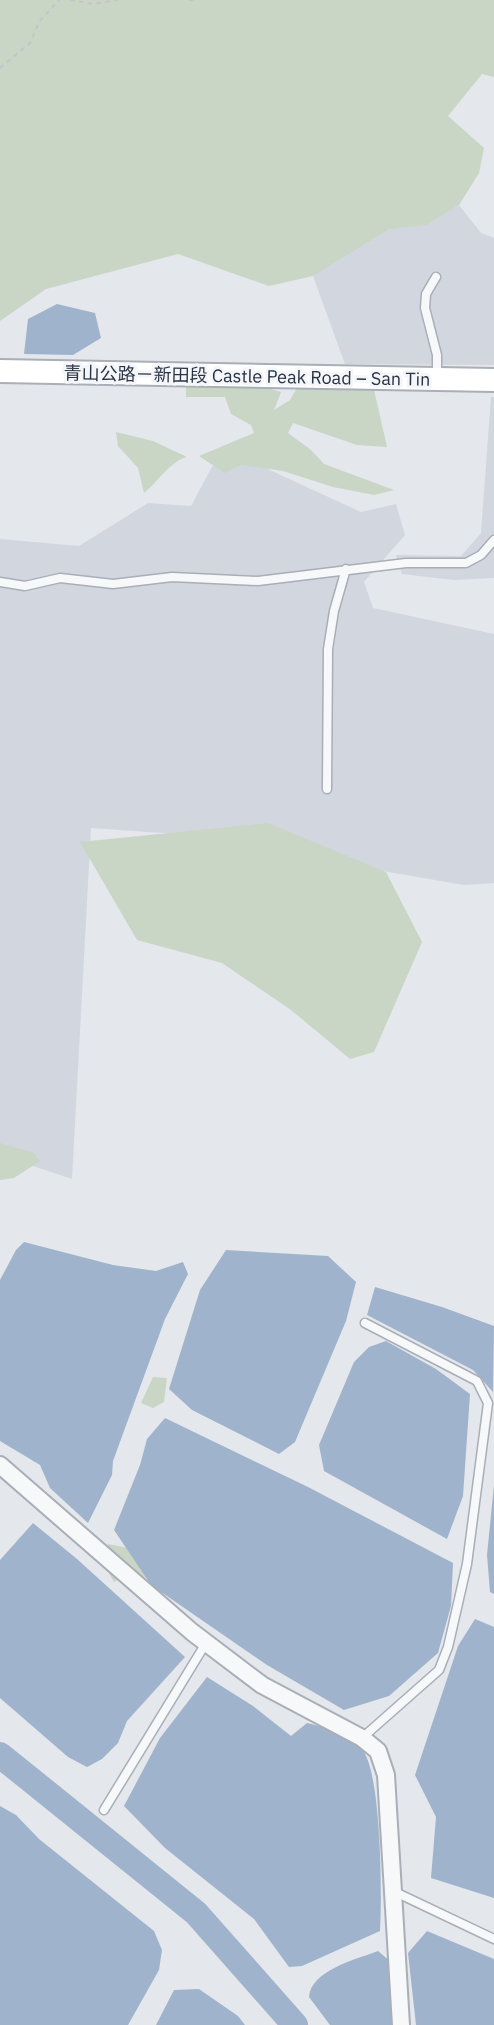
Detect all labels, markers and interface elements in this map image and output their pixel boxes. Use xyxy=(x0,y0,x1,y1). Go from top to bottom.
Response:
street label: 青山公路－新田段 Castle Peak Road – San Tin xyxy=(63,361,431,391)

